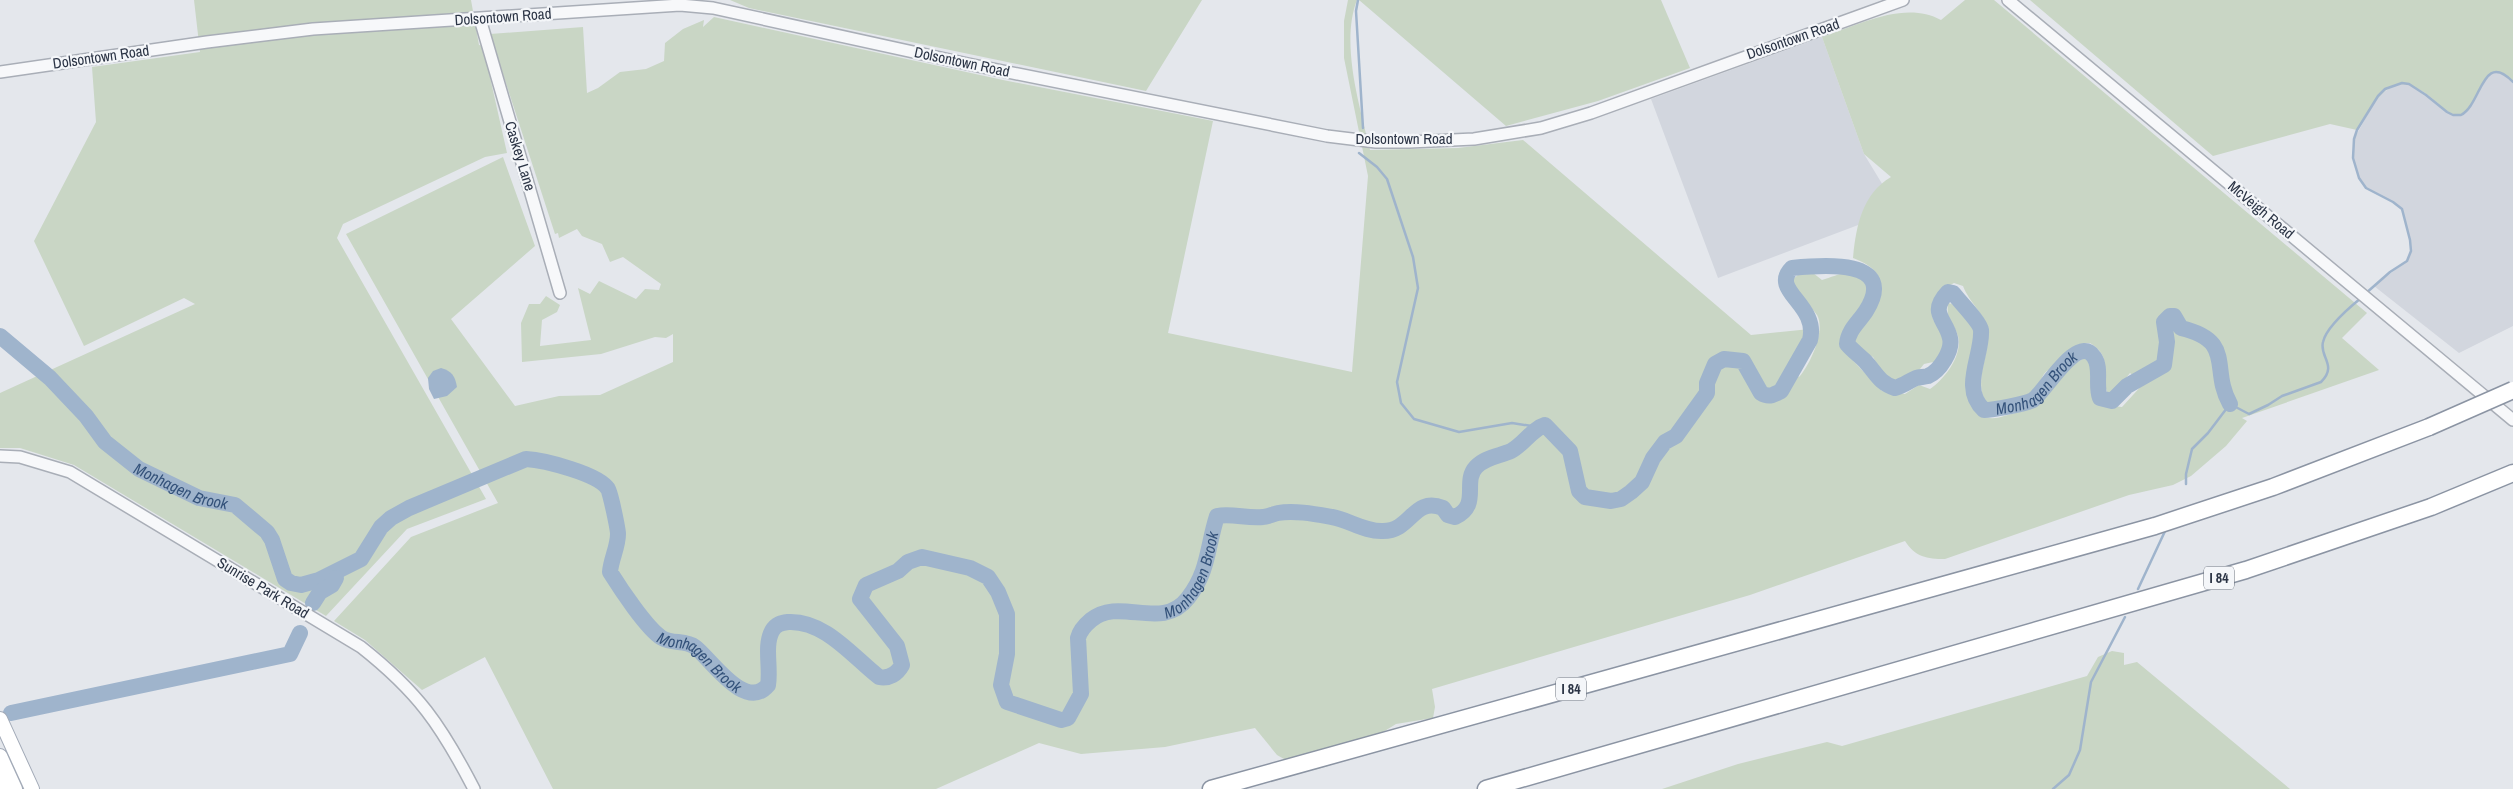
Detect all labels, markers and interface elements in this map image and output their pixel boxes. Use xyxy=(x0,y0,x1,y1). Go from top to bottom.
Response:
street label: Dolsontown Road xyxy=(454,3,552,30)
street label: Dolsontown Road xyxy=(1744,13,1842,64)
street label: Dolsontown Road xyxy=(51,39,150,74)
street label: Dolsontown Road xyxy=(912,41,1012,82)
street label: Caskey Lane xyxy=(500,118,541,193)
street label: Dolsontown Road xyxy=(1355,128,1453,149)
street label: McVeigh Road xyxy=(2224,176,2299,244)
water label: Monhagen Brook xyxy=(1994,345,2082,420)
water label: Monhagen Brook xyxy=(130,457,230,514)
water label: Monhagen Brook xyxy=(1161,529,1223,624)
street label: Sunrise Park Road xyxy=(213,552,313,623)
road number: I 84 xyxy=(2204,566,2234,590)
water label: Monhagen Brook xyxy=(653,626,746,698)
road number: I 84 xyxy=(1556,678,1586,701)

